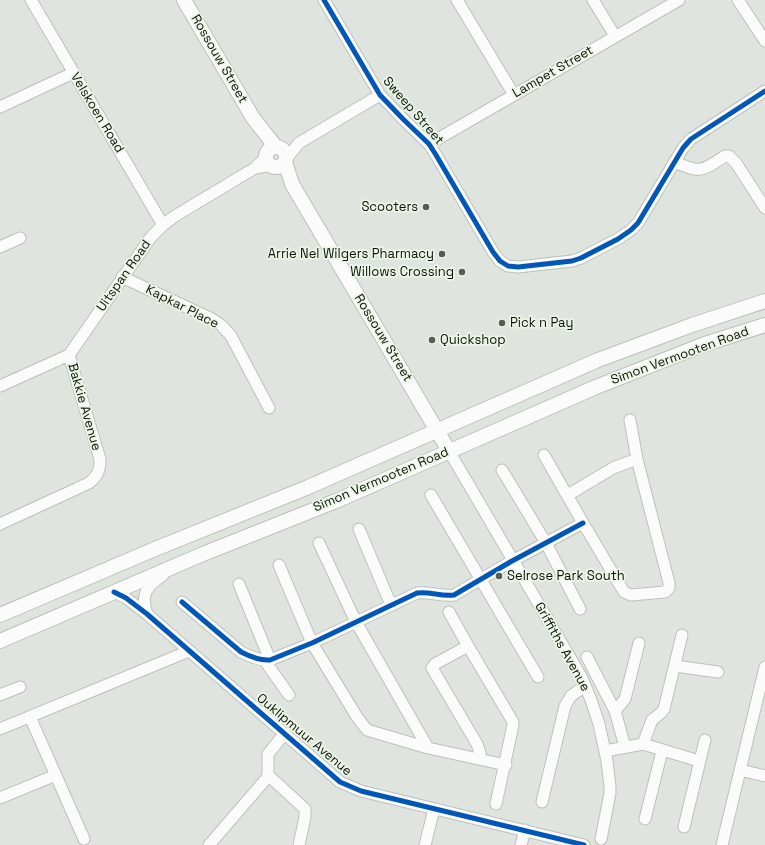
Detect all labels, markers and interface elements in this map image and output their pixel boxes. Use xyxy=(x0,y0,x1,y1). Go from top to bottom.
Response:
street label: Rossouw Street xyxy=(187,12,251,106)
street label: Lampet Street xyxy=(510,43,596,101)
street label: Velskoen Road xyxy=(67,70,127,156)
street label: Sweep Street xyxy=(379,74,447,148)
place label: Scooters xyxy=(361,199,418,215)
marker: Scooters xyxy=(421,202,431,212)
street label: Uitspan Road xyxy=(94,237,154,315)
place label: Arrie Nel Wilgers Pharmacy xyxy=(268,246,434,262)
marker: Arrie Nel Wilgers Pharmacy xyxy=(437,249,447,259)
place label: Willows Crossing xyxy=(350,264,454,280)
marker: Willows Crossing xyxy=(457,267,467,277)
street label: Kapkar Place xyxy=(143,282,221,332)
street label: Rossouw Street xyxy=(351,291,415,385)
place label: Pick n Pay xyxy=(510,315,573,331)
marker: Pick n Pay xyxy=(497,318,507,328)
street label: Simon Vermooten Road xyxy=(609,324,751,388)
place label: Quickshop xyxy=(440,332,506,348)
marker: Quickshop xyxy=(427,335,437,345)
street label: Bakkie Avenue xyxy=(64,362,104,452)
street label: Simon Vermooten Road xyxy=(311,444,451,516)
place label: Selrose Park South xyxy=(507,568,625,584)
marker: Selrose Park South xyxy=(494,571,504,581)
street label: Griffiths Avenue xyxy=(531,600,593,694)
street label: Ouklipmuur Avenue xyxy=(253,691,355,779)

